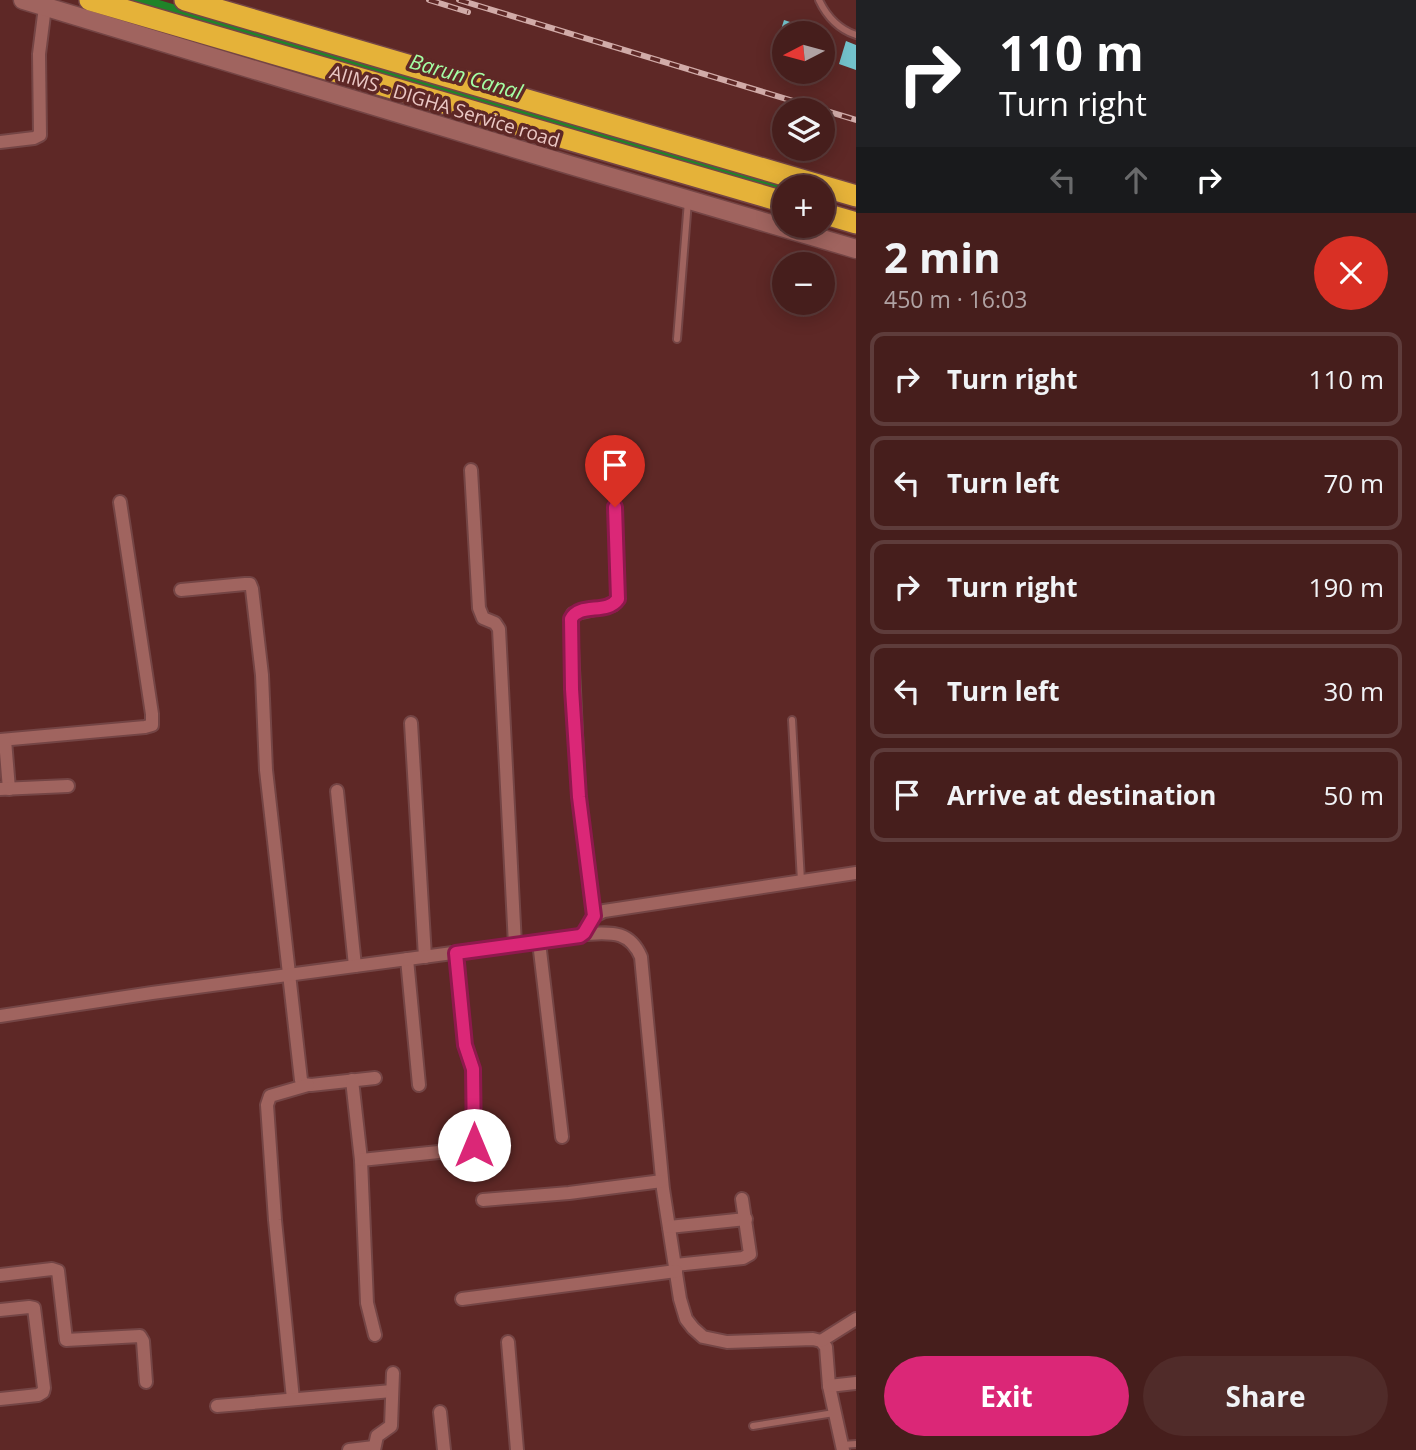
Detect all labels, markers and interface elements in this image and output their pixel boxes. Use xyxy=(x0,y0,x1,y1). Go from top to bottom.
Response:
text: 110 m xyxy=(999,19,1144,85)
north arrow xyxy=(772,21,835,84)
map controls xyxy=(772,21,835,315)
icon: right xyxy=(884,28,975,119)
water label: Barun Canal xyxy=(407,47,527,106)
street label: AIIMS - DIGHA Service road xyxy=(327,59,563,153)
text: Turn right xyxy=(999,82,1147,125)
button: layers xyxy=(772,98,835,161)
icon: left xyxy=(1044,161,1082,199)
icon: ahead xyxy=(1117,161,1155,199)
icon: right xyxy=(1190,161,1228,199)
button: + xyxy=(772,175,835,238)
text: 2 min xyxy=(884,228,1001,285)
button: close xyxy=(1314,236,1388,310)
button: − xyxy=(772,252,835,315)
text: 450 m · 16:03 xyxy=(884,283,1027,315)
icon: right xyxy=(888,360,926,398)
text: Turn right xyxy=(947,361,1078,397)
text: 110 m xyxy=(1309,361,1384,397)
pin xyxy=(585,435,645,507)
icon: arrive xyxy=(596,446,634,484)
icon: left xyxy=(888,464,926,502)
text: Turn left xyxy=(947,465,1059,501)
text: 70 m xyxy=(1323,465,1384,501)
icon: right xyxy=(888,568,926,606)
text: Turn right xyxy=(947,569,1078,605)
text: 190 m xyxy=(1309,569,1384,605)
icon: left xyxy=(888,672,926,710)
text: Turn left xyxy=(947,673,1059,709)
text: 30 m xyxy=(1323,673,1384,709)
icon: arrive xyxy=(888,776,926,814)
text: Arrive at destination xyxy=(947,777,1216,813)
text: 50 m xyxy=(1323,777,1384,813)
position arrow xyxy=(437,1108,511,1182)
button: Exit xyxy=(884,1356,1129,1436)
button: Share xyxy=(1143,1356,1388,1436)

